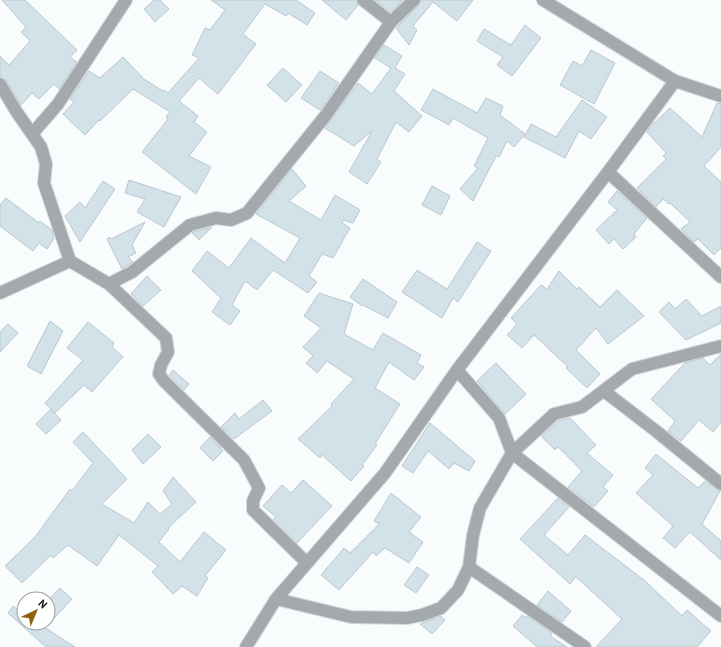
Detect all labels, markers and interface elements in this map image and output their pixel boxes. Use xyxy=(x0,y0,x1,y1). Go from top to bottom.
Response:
north arrow xyxy=(16,591,56,631)
text: N xyxy=(35,596,50,611)

